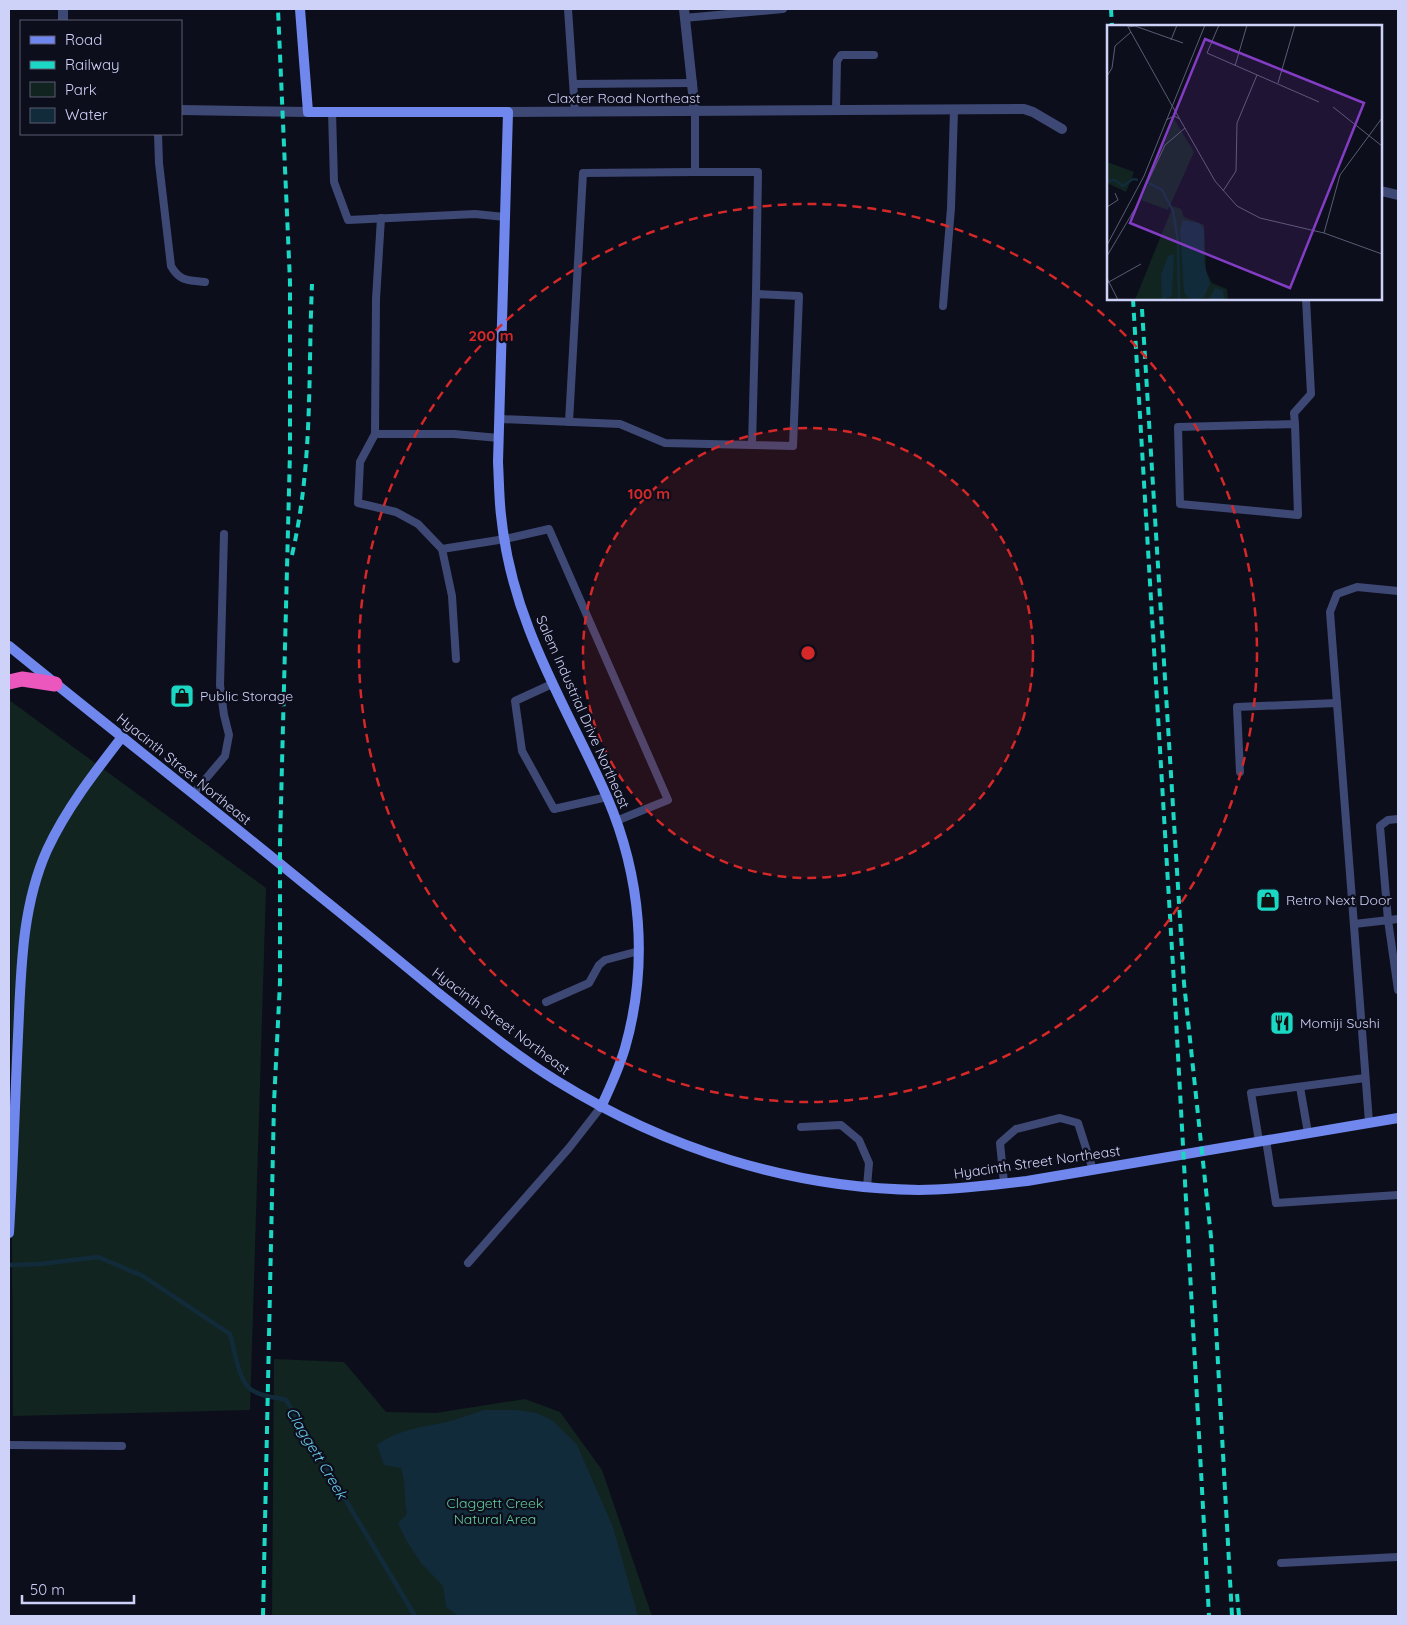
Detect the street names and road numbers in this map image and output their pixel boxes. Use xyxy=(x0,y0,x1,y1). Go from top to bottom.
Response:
street label: Claxter Road Northeast xyxy=(547,89,701,107)
street label: Salem Industrial Drive Northeast xyxy=(532,613,634,812)
street label: Hyacinth Street Northeast xyxy=(113,709,255,829)
street label: Hyacinth Street Northeast xyxy=(429,963,574,1079)
street label: Hyacinth Street Northeast xyxy=(953,1141,1122,1183)

